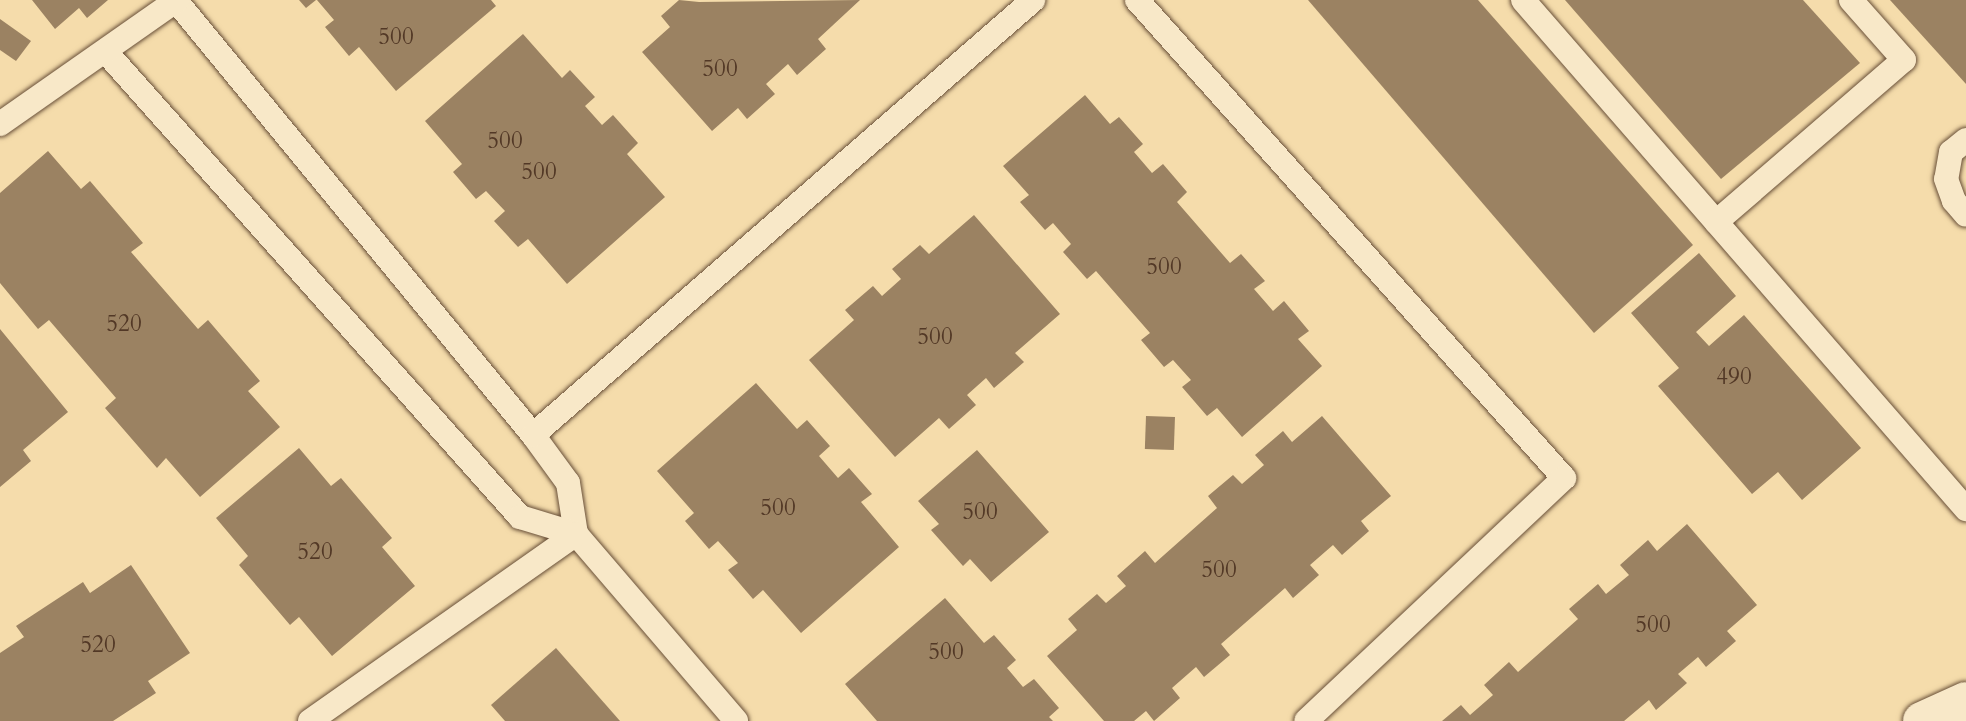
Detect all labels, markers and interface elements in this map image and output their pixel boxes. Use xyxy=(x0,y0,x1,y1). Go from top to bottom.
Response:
house number: 500 xyxy=(378,23,414,51)
house number: 500 xyxy=(702,55,738,83)
house number: 500 xyxy=(487,127,523,155)
house number: 500 xyxy=(521,158,557,186)
house number: 500 xyxy=(1146,253,1182,281)
house number: 520 xyxy=(106,310,142,338)
house number: 500 xyxy=(917,323,953,351)
house number: 490 xyxy=(1716,363,1752,391)
house number: 500 xyxy=(760,494,796,522)
house number: 500 xyxy=(962,498,998,526)
house number: 520 xyxy=(297,538,333,566)
house number: 500 xyxy=(1201,556,1237,584)
house number: 500 xyxy=(1635,611,1671,639)
house number: 520 xyxy=(80,631,116,659)
house number: 500 xyxy=(928,638,964,666)

